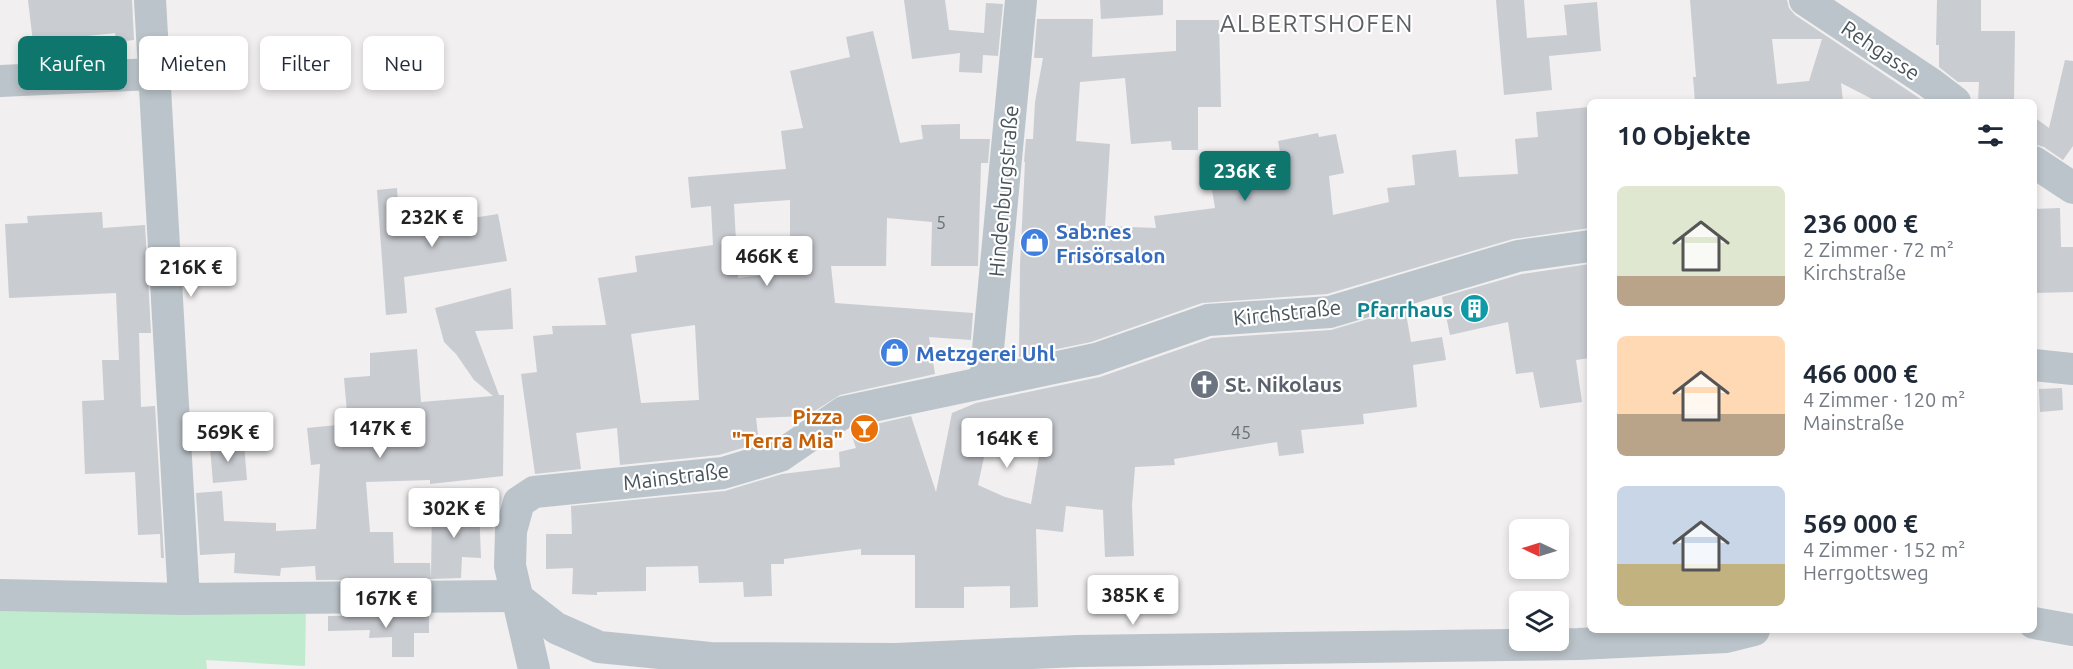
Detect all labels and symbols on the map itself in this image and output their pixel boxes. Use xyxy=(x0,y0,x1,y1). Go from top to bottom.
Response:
district label: ALBERTSHOFEN xyxy=(1220,10,1414,37)
street label: Rehgasse xyxy=(1837,15,1925,85)
street label: Hindenburgstraße xyxy=(984,104,1022,278)
pin: 236K € xyxy=(1196,151,1294,202)
pin: 232K € xyxy=(383,197,481,248)
house number: 5 xyxy=(936,212,946,232)
place label: Sab:nes Frisörsalon xyxy=(1056,219,1166,267)
shop icon: Sab:nes Frisörsalon xyxy=(1019,227,1051,259)
pin: 466K € xyxy=(718,236,816,287)
pin: 216K € xyxy=(142,247,240,298)
building icon: Pfarrhaus xyxy=(1458,293,1490,325)
street label: Kirchstraße xyxy=(1232,294,1342,330)
place label: Pfarrhaus xyxy=(1357,297,1453,321)
shop icon: Metzgerei Uhl xyxy=(879,337,911,369)
place label: Metzgerei Uhl xyxy=(916,341,1055,365)
church icon: St. Nikolaus xyxy=(1188,368,1220,400)
place label: St. Nikolaus xyxy=(1225,372,1342,396)
place label: Pizza "Terra Mia" xyxy=(732,404,843,452)
pin: 147K € xyxy=(331,408,429,459)
pin: 569K € xyxy=(179,412,277,463)
bar icon: Pizza "Terra Mia" xyxy=(848,412,880,444)
pin: 164K € xyxy=(958,418,1056,469)
house number: 45 xyxy=(1231,422,1251,442)
street label: Mainstraße xyxy=(622,458,730,494)
pin: 302K € xyxy=(405,488,503,539)
north arrow xyxy=(1509,519,1569,579)
pin: 385K € xyxy=(1084,575,1182,626)
pin: 167K € xyxy=(337,578,435,629)

